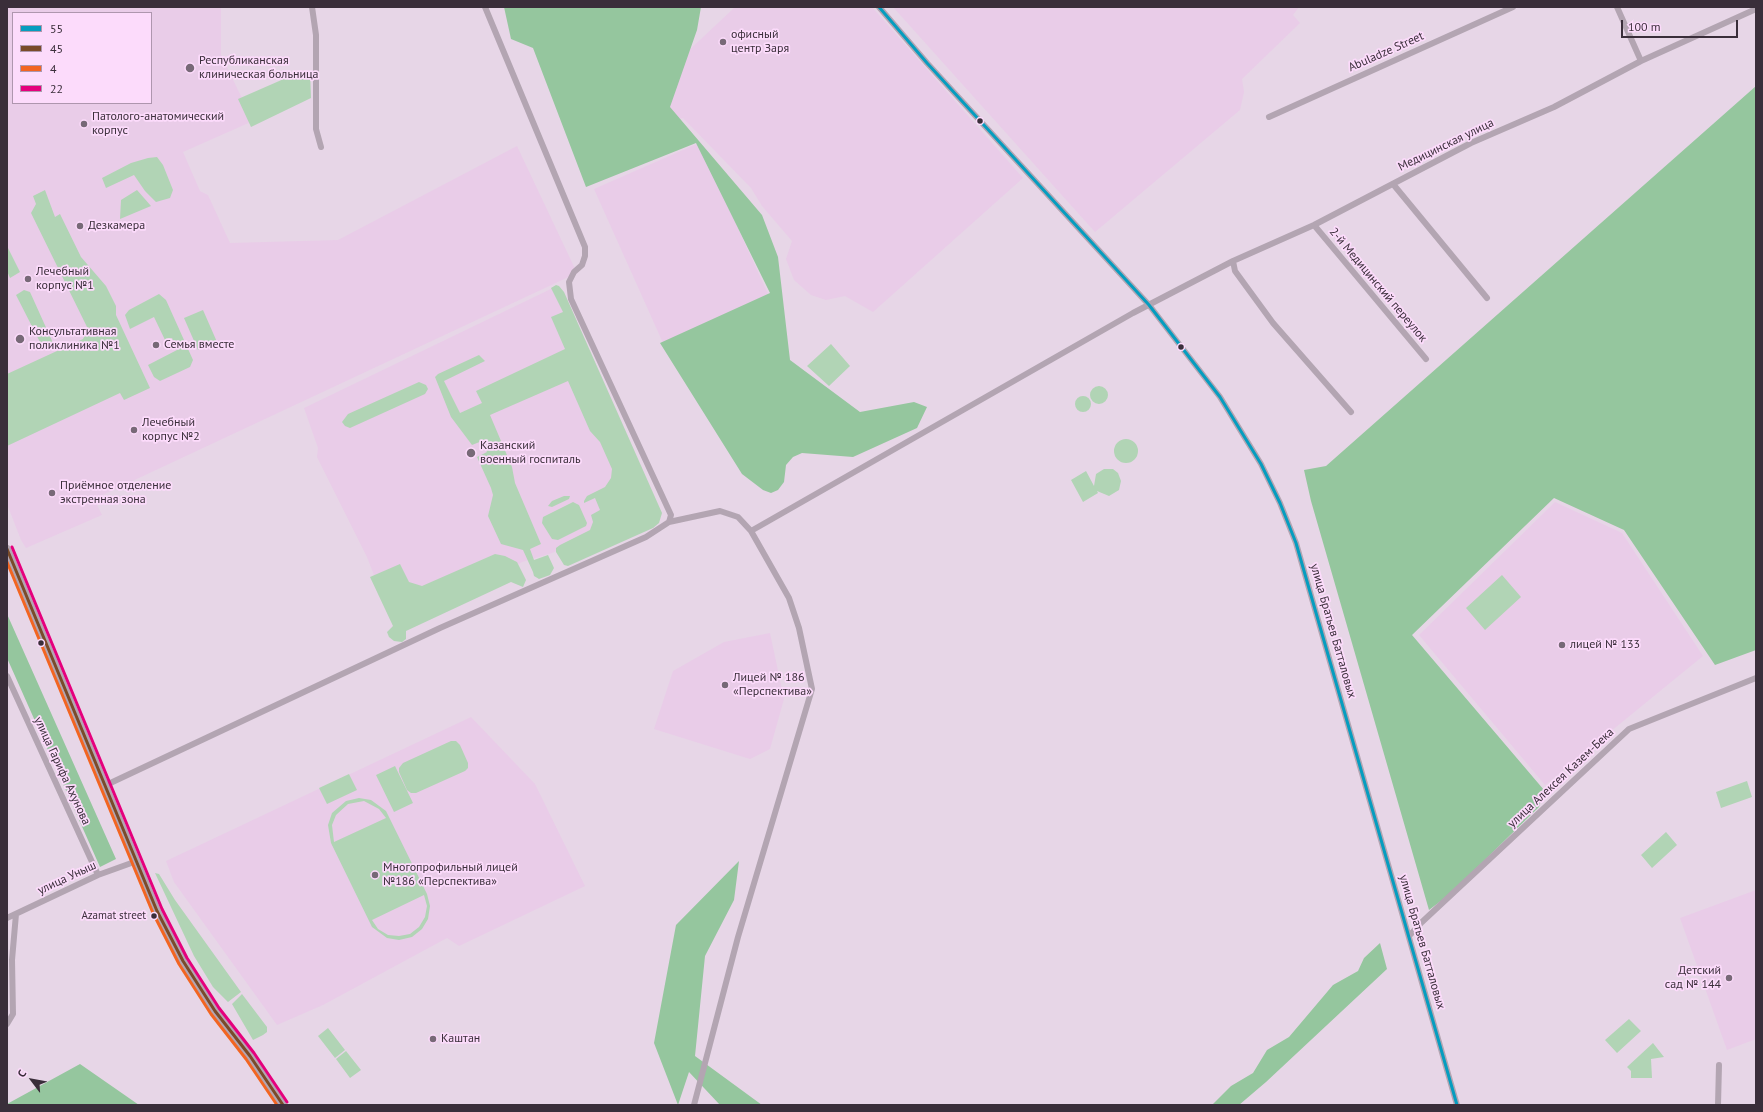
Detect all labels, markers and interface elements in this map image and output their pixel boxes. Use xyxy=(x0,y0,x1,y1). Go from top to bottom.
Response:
legend xyxy=(12,12,152,104)
scale bar xyxy=(1623,12,1740,38)
text: 100 m xyxy=(1628,19,1661,34)
text: 55 xyxy=(50,21,63,36)
place label: офисный центр Заря xyxy=(731,28,789,56)
street label: Abuladze Street xyxy=(1346,29,1426,75)
marker: офисный центр Заря xyxy=(718,37,728,47)
text: 45 xyxy=(50,41,63,56)
place label: Республиканская клиническая больница xyxy=(199,54,319,82)
text: 4 xyxy=(50,61,57,76)
marker: Республиканская клиническая больница xyxy=(184,62,196,74)
text: 22 xyxy=(50,81,63,96)
place label: Патолого-анатомический корпус xyxy=(92,110,224,138)
unlabelled marker xyxy=(975,116,985,126)
street label: Медицинская улица xyxy=(1396,116,1496,174)
marker: Патолого-анатомический корпус xyxy=(79,119,89,129)
place label: Дезкамера xyxy=(88,219,145,233)
marker: Дезкамера xyxy=(75,221,85,231)
street label: 2-й Медицинский переулок xyxy=(1326,225,1430,345)
place label: Лечебный корпус №1 xyxy=(36,265,94,293)
marker: Лечебный корпус №1 xyxy=(23,274,33,284)
place label: Консультативная поликлиника №1 xyxy=(29,325,120,353)
marker: Консультативная поликлиника №1 xyxy=(14,333,26,345)
place label: Семья вместе xyxy=(164,338,234,352)
marker: Семья вместе xyxy=(151,340,161,350)
unlabelled marker xyxy=(1176,342,1186,352)
place label: Лечебный корпус №2 xyxy=(142,416,200,444)
marker: Лечебный корпус №2 xyxy=(129,425,139,435)
place label: Казанский военный госпиталь xyxy=(480,439,581,467)
marker: Казанский военный госпиталь xyxy=(465,447,477,459)
place label: Приёмное отделение экстренная зона xyxy=(60,479,171,507)
marker: Приёмное отделение экстренная зона xyxy=(47,488,57,498)
street label: улица Братьев Батталовых xyxy=(1307,562,1359,700)
unlabelled marker xyxy=(36,638,46,648)
place label: лицей № 133 xyxy=(1570,638,1640,652)
marker: лицей № 133 xyxy=(1557,640,1567,650)
place label: Лицей № 186 «Перспектива» xyxy=(733,671,812,699)
marker: Лицей № 186 «Перспектива» xyxy=(720,680,730,690)
street label: улица Гарифа Ахунова xyxy=(31,715,93,827)
street label: улица Алексея Казем-Бека xyxy=(1505,725,1617,831)
street label: улица Уныш xyxy=(35,858,99,898)
place label: Многопрофильный лицей №186 «Перспектива» xyxy=(383,861,518,889)
marker: Многопрофильный лицей №186 «Перспектива» xyxy=(370,870,380,880)
street label: улица Братьев Батталовых xyxy=(1396,873,1448,1011)
place label: Azamat street xyxy=(81,909,146,923)
marker: Azamat street xyxy=(149,911,159,921)
place label: Детский сад № 144 xyxy=(1665,964,1721,992)
marker: Детский сад № 144 xyxy=(1724,973,1734,983)
place label: Каштан xyxy=(441,1032,480,1046)
marker: Каштан xyxy=(428,1034,438,1044)
north arrow xyxy=(12,1060,52,1100)
text: С xyxy=(14,1067,29,1080)

